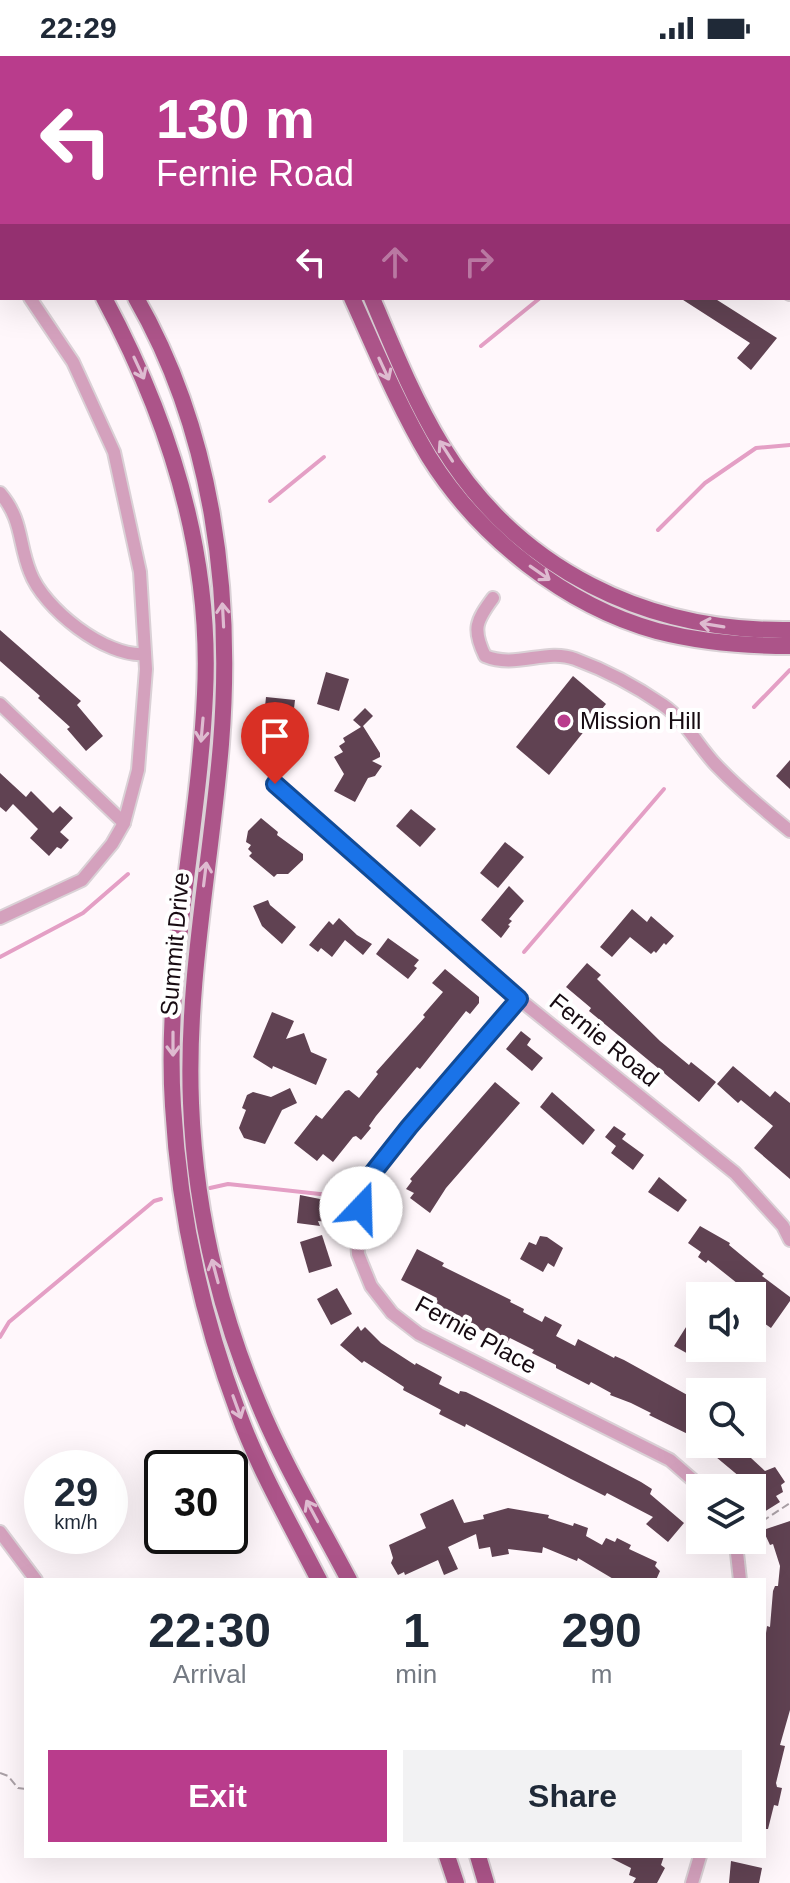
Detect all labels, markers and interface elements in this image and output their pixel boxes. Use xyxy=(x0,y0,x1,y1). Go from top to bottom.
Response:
text: 22:29 xyxy=(40,11,117,44)
text: 130 m xyxy=(156,87,315,150)
icon: left xyxy=(24,88,128,192)
text: Fernie Road xyxy=(156,153,354,194)
icon: left xyxy=(289,240,333,284)
icon: ahead xyxy=(373,240,417,284)
icon: right xyxy=(457,240,501,284)
one-way arrow xyxy=(132,355,147,379)
one-way arrow xyxy=(378,356,393,381)
one-way arrow xyxy=(438,441,454,463)
one-way arrow xyxy=(528,565,550,581)
one-way arrow xyxy=(216,602,231,629)
one-way arrow xyxy=(700,616,726,631)
pin xyxy=(241,702,309,784)
place label: Mission Hill xyxy=(580,707,701,734)
marker: Mission Hill xyxy=(555,712,573,730)
icon: arrive xyxy=(253,714,297,758)
one-way arrow xyxy=(195,716,210,743)
one-way arrow xyxy=(198,861,213,888)
street label: Summit Drive xyxy=(155,871,194,1017)
street label: Fernie Road xyxy=(544,988,664,1092)
one-way arrow xyxy=(165,1030,181,1057)
position arrow xyxy=(319,1166,403,1250)
one-way arrow xyxy=(206,1259,221,1284)
map controls xyxy=(686,1282,766,1554)
button: sound xyxy=(686,1282,766,1362)
street label: Fernie Place xyxy=(411,1290,542,1379)
button: search xyxy=(686,1378,766,1458)
one-way arrow xyxy=(231,1394,245,1419)
speed limit sign: 30 xyxy=(144,1450,248,1554)
text: 29 xyxy=(54,1470,98,1514)
button: layers xyxy=(686,1474,766,1554)
one-way arrow xyxy=(304,1500,320,1523)
text: km/h xyxy=(54,1511,98,1533)
text: 22:30 xyxy=(148,1604,271,1657)
text: 1 xyxy=(403,1604,430,1657)
text: 290 xyxy=(562,1604,642,1657)
text: Arrival xyxy=(173,1659,247,1689)
text: min xyxy=(395,1659,437,1689)
text: m xyxy=(591,1659,612,1689)
button: Exit xyxy=(48,1750,387,1842)
button: Share xyxy=(403,1750,742,1842)

